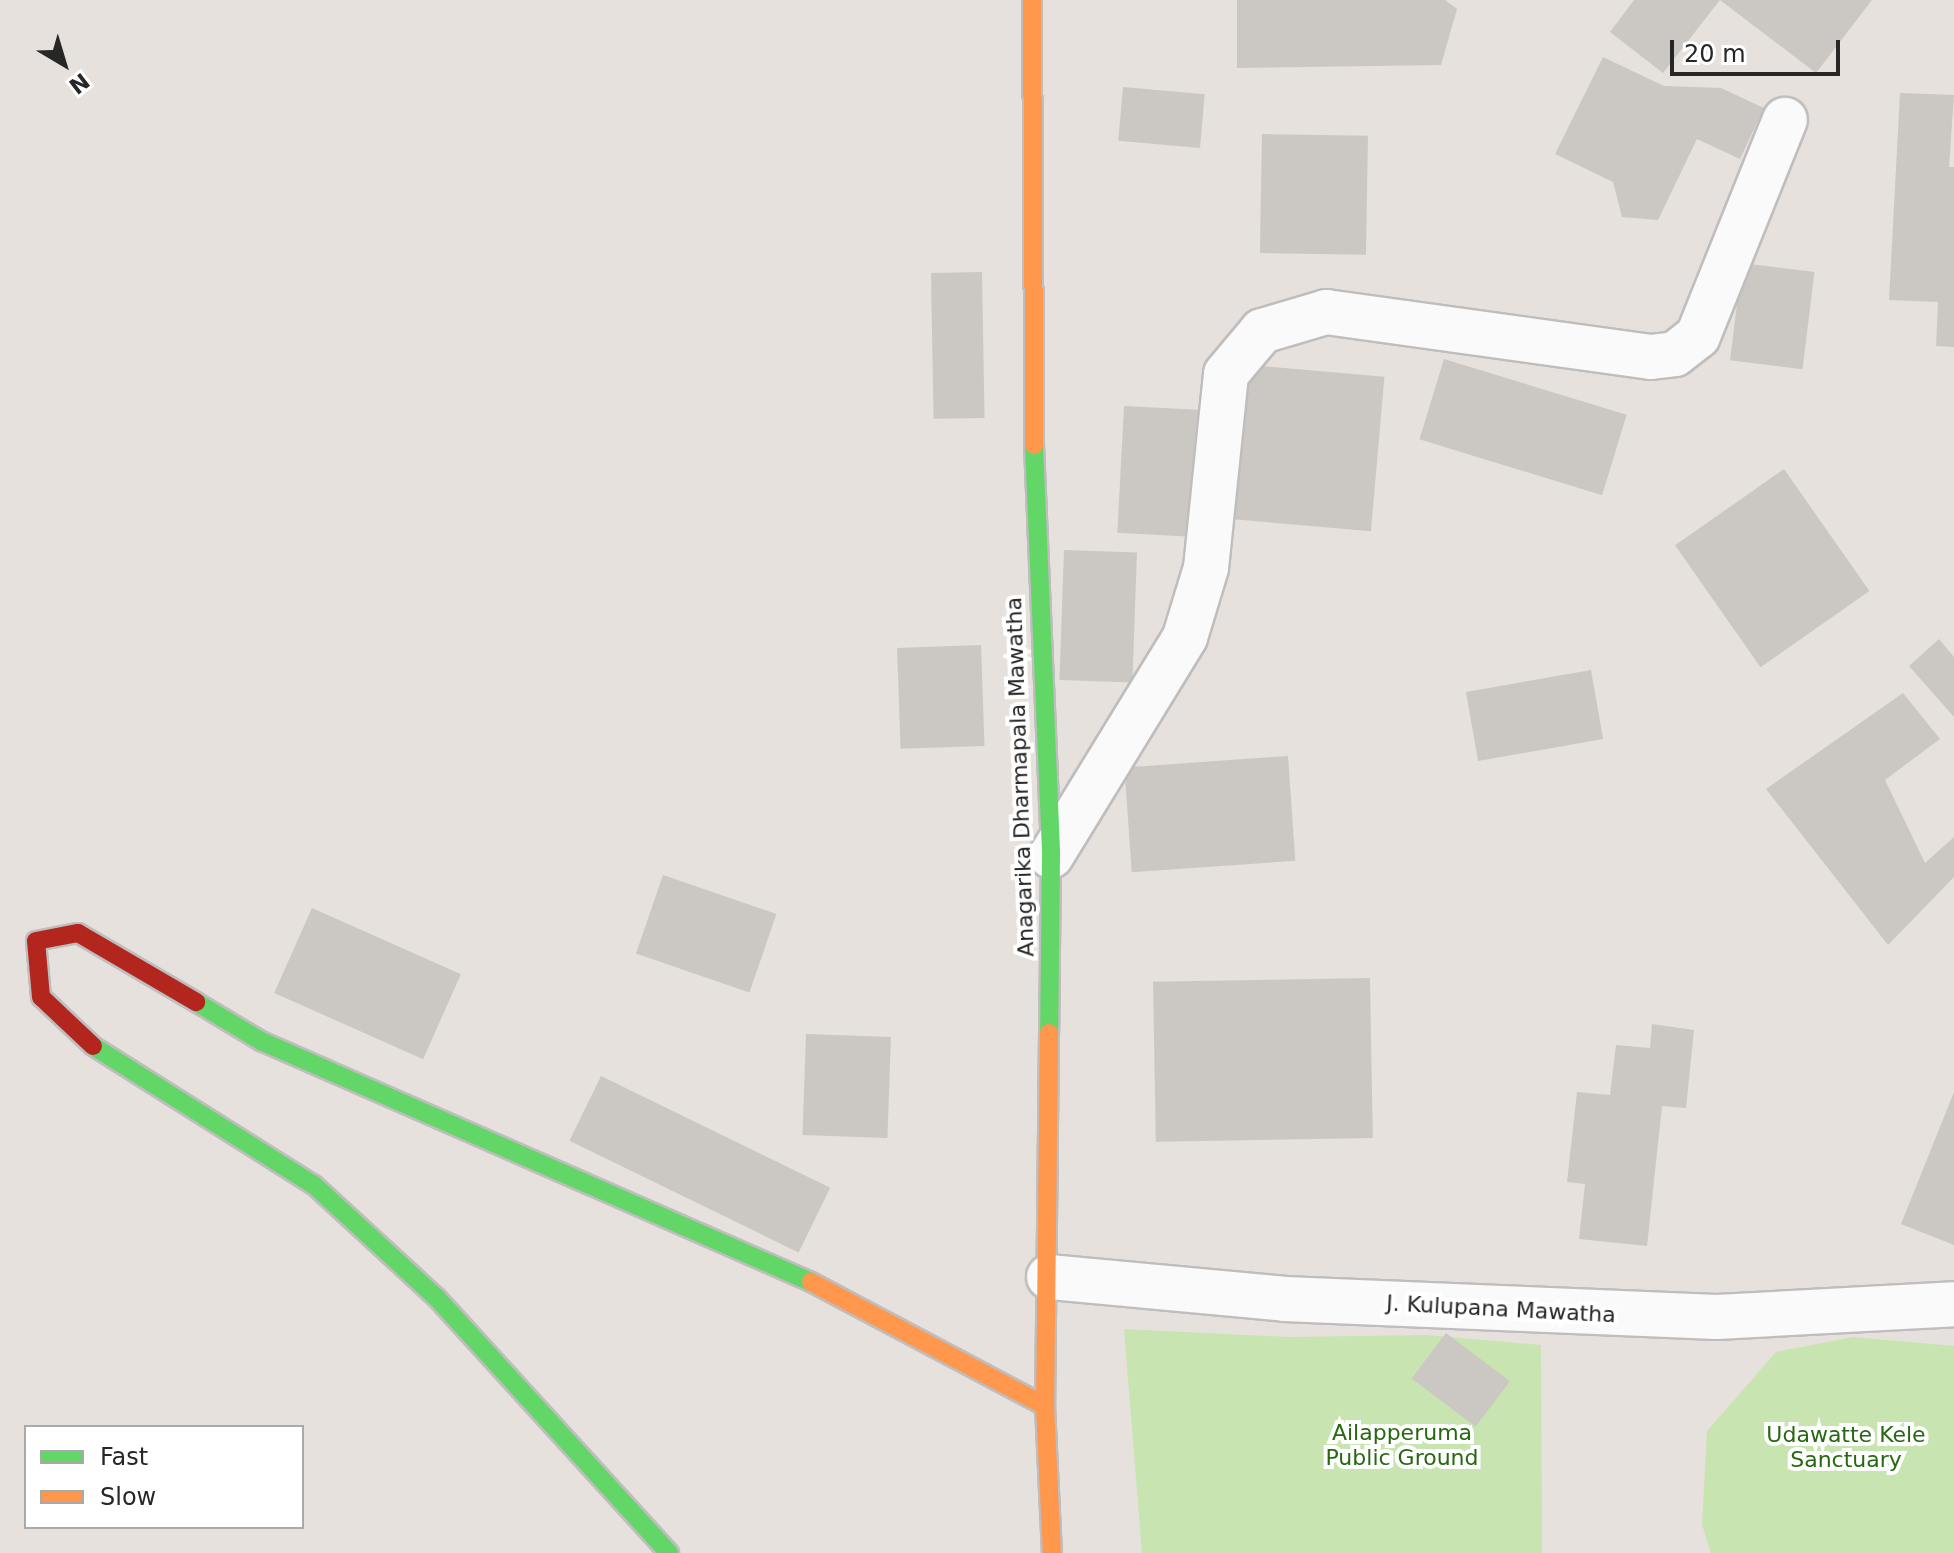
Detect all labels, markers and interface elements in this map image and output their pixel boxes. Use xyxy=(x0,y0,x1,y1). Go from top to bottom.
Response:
north arrow xyxy=(24,24,104,104)
scale bar xyxy=(1674,24,1844,74)
text: 20 m xyxy=(1684,40,1746,68)
text: N xyxy=(64,68,94,99)
street label: Anagarika Dharmapala Mawatha xyxy=(1001,597,1039,957)
street label: J. Kulupana Mawatha xyxy=(1386,1290,1616,1328)
park label: Ailapperuma Public Ground xyxy=(1325,1419,1479,1470)
park label: Udawatte Kele Sanctuary xyxy=(1766,1421,1926,1472)
legend xyxy=(24,1425,304,1529)
text: Fast xyxy=(100,1443,148,1471)
text: Slow xyxy=(100,1483,156,1511)

